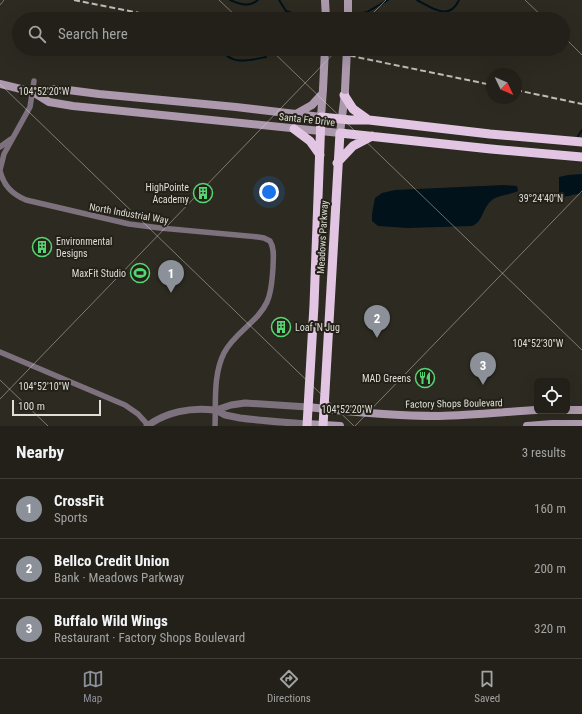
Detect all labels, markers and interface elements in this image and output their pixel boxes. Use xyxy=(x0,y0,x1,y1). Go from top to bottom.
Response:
search box xyxy=(12,12,570,56)
icon: search xyxy=(26,23,48,45)
text: Search here xyxy=(58,25,128,43)
north arrow xyxy=(486,68,522,104)
text: 104°52'20"W xyxy=(19,86,70,97)
street label: Santa Fe Drive xyxy=(278,111,336,128)
place label: HighPointe Academy xyxy=(145,182,189,205)
building icon: HighPointe Academy xyxy=(192,182,214,204)
your location xyxy=(259,182,279,202)
text: 39°24'40"N xyxy=(519,193,563,204)
street label: Meadows Parkway xyxy=(315,200,330,274)
street label: North Industrial Way xyxy=(88,201,169,226)
building icon: Environmental Designs xyxy=(31,236,53,258)
place label: Environmental Designs xyxy=(56,236,112,259)
pin: 1 xyxy=(158,260,184,293)
sports icon: MaxFit Studio xyxy=(129,262,151,284)
place label: MaxFit Studio xyxy=(72,268,126,279)
pin: 2 xyxy=(364,305,390,338)
building icon: Loaf 'N Jug xyxy=(270,316,292,338)
place label: Loaf 'N Jug xyxy=(295,322,340,333)
text: 104°52'30"W xyxy=(513,338,564,349)
pin: 3 xyxy=(470,352,496,385)
restaurant icon: MAD Greens xyxy=(414,367,436,389)
place label: MAD Greens xyxy=(362,373,411,384)
map controls xyxy=(534,378,570,414)
button: locate xyxy=(534,378,570,414)
text: 104°52'10"W xyxy=(19,381,70,392)
street label: Factory Shops Boulevard xyxy=(405,397,503,410)
scale bar xyxy=(12,398,101,417)
text: 100 m xyxy=(18,400,45,413)
text: 104°52'20"W xyxy=(322,404,373,415)
text: Nearby xyxy=(16,442,64,462)
text: 3 results xyxy=(522,445,566,460)
text: CrossFit xyxy=(54,492,104,510)
text: 1 xyxy=(26,501,32,516)
text: 160 m xyxy=(534,501,566,516)
text: Sports xyxy=(54,510,88,525)
text: Bellco Credit Union xyxy=(54,552,169,570)
text: 2 xyxy=(26,561,32,576)
text: 200 m xyxy=(534,561,566,576)
text: Bank · Meadows Parkway xyxy=(54,570,184,585)
text: Buffalo Wild Wings xyxy=(54,612,168,630)
text: 3 xyxy=(26,621,32,636)
text: 320 m xyxy=(534,621,566,636)
text: Restaurant · Factory Shops Boulevard xyxy=(54,630,245,645)
tab: Map xyxy=(82,668,104,705)
tab: Directions xyxy=(267,668,311,705)
tab: Saved xyxy=(474,668,500,705)

